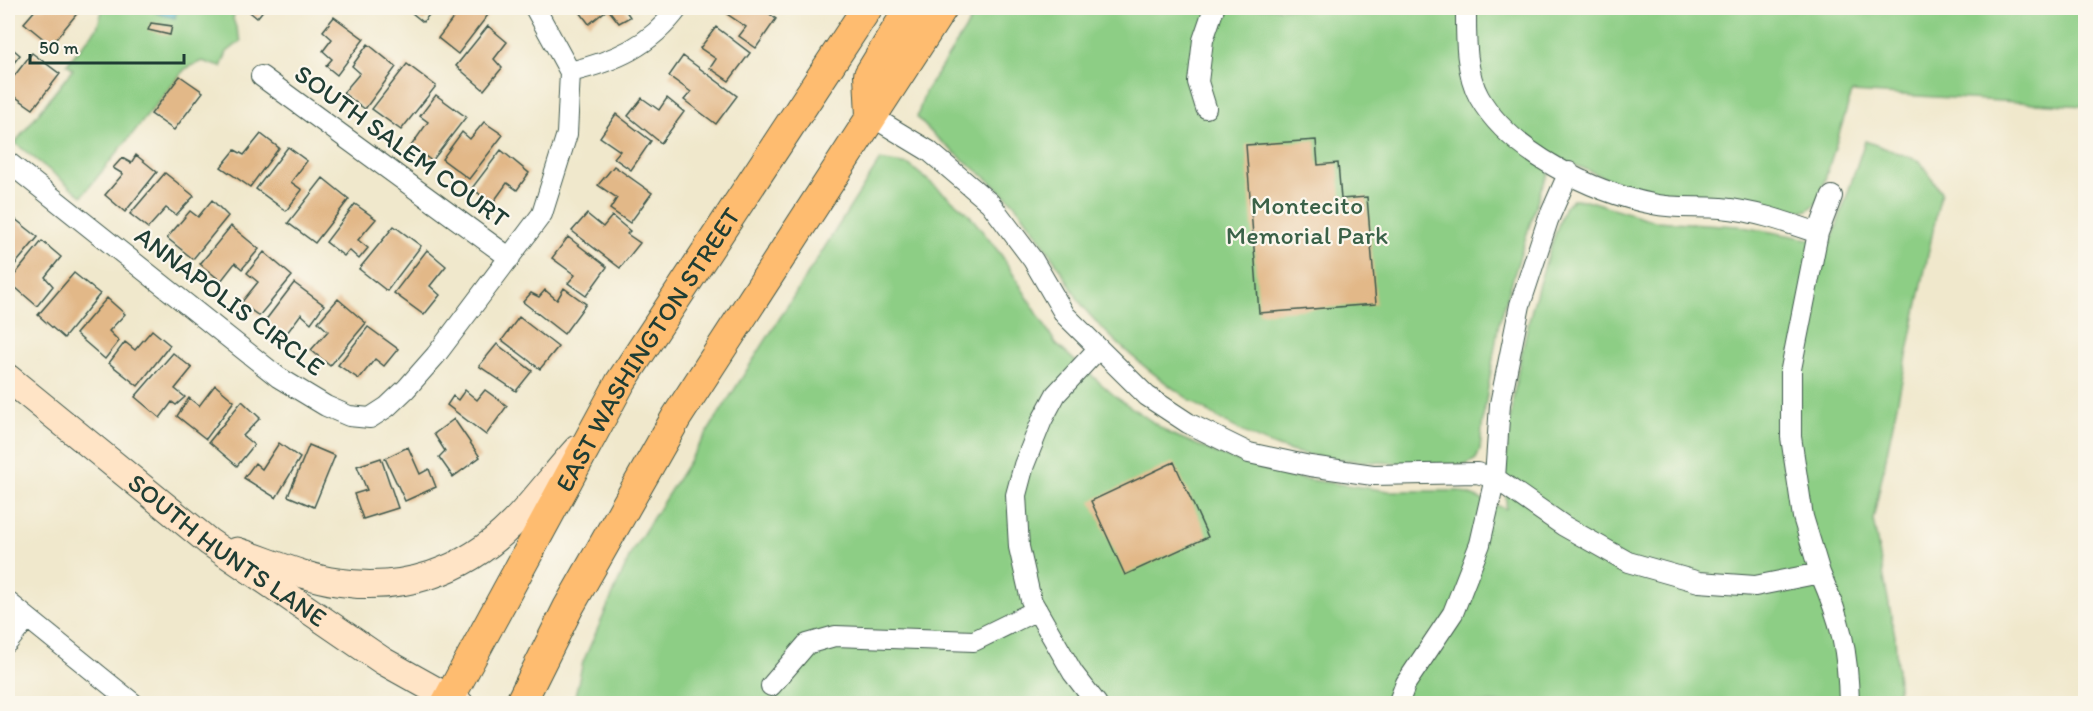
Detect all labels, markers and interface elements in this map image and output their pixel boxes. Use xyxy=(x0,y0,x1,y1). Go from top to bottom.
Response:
scale bar xyxy=(30,27,184,65)
text: 50 m xyxy=(39,37,79,59)
street label: SOUTH SALEM COURT xyxy=(288,57,516,235)
park label: Montecito Memorial Park xyxy=(1226,189,1388,251)
street label: EAST WASHINGTON STREET xyxy=(548,201,747,497)
street label: ANNAPOLIS CIRCLE xyxy=(129,219,331,383)
street label: SOUTH HUNTS LANE xyxy=(121,466,333,634)

